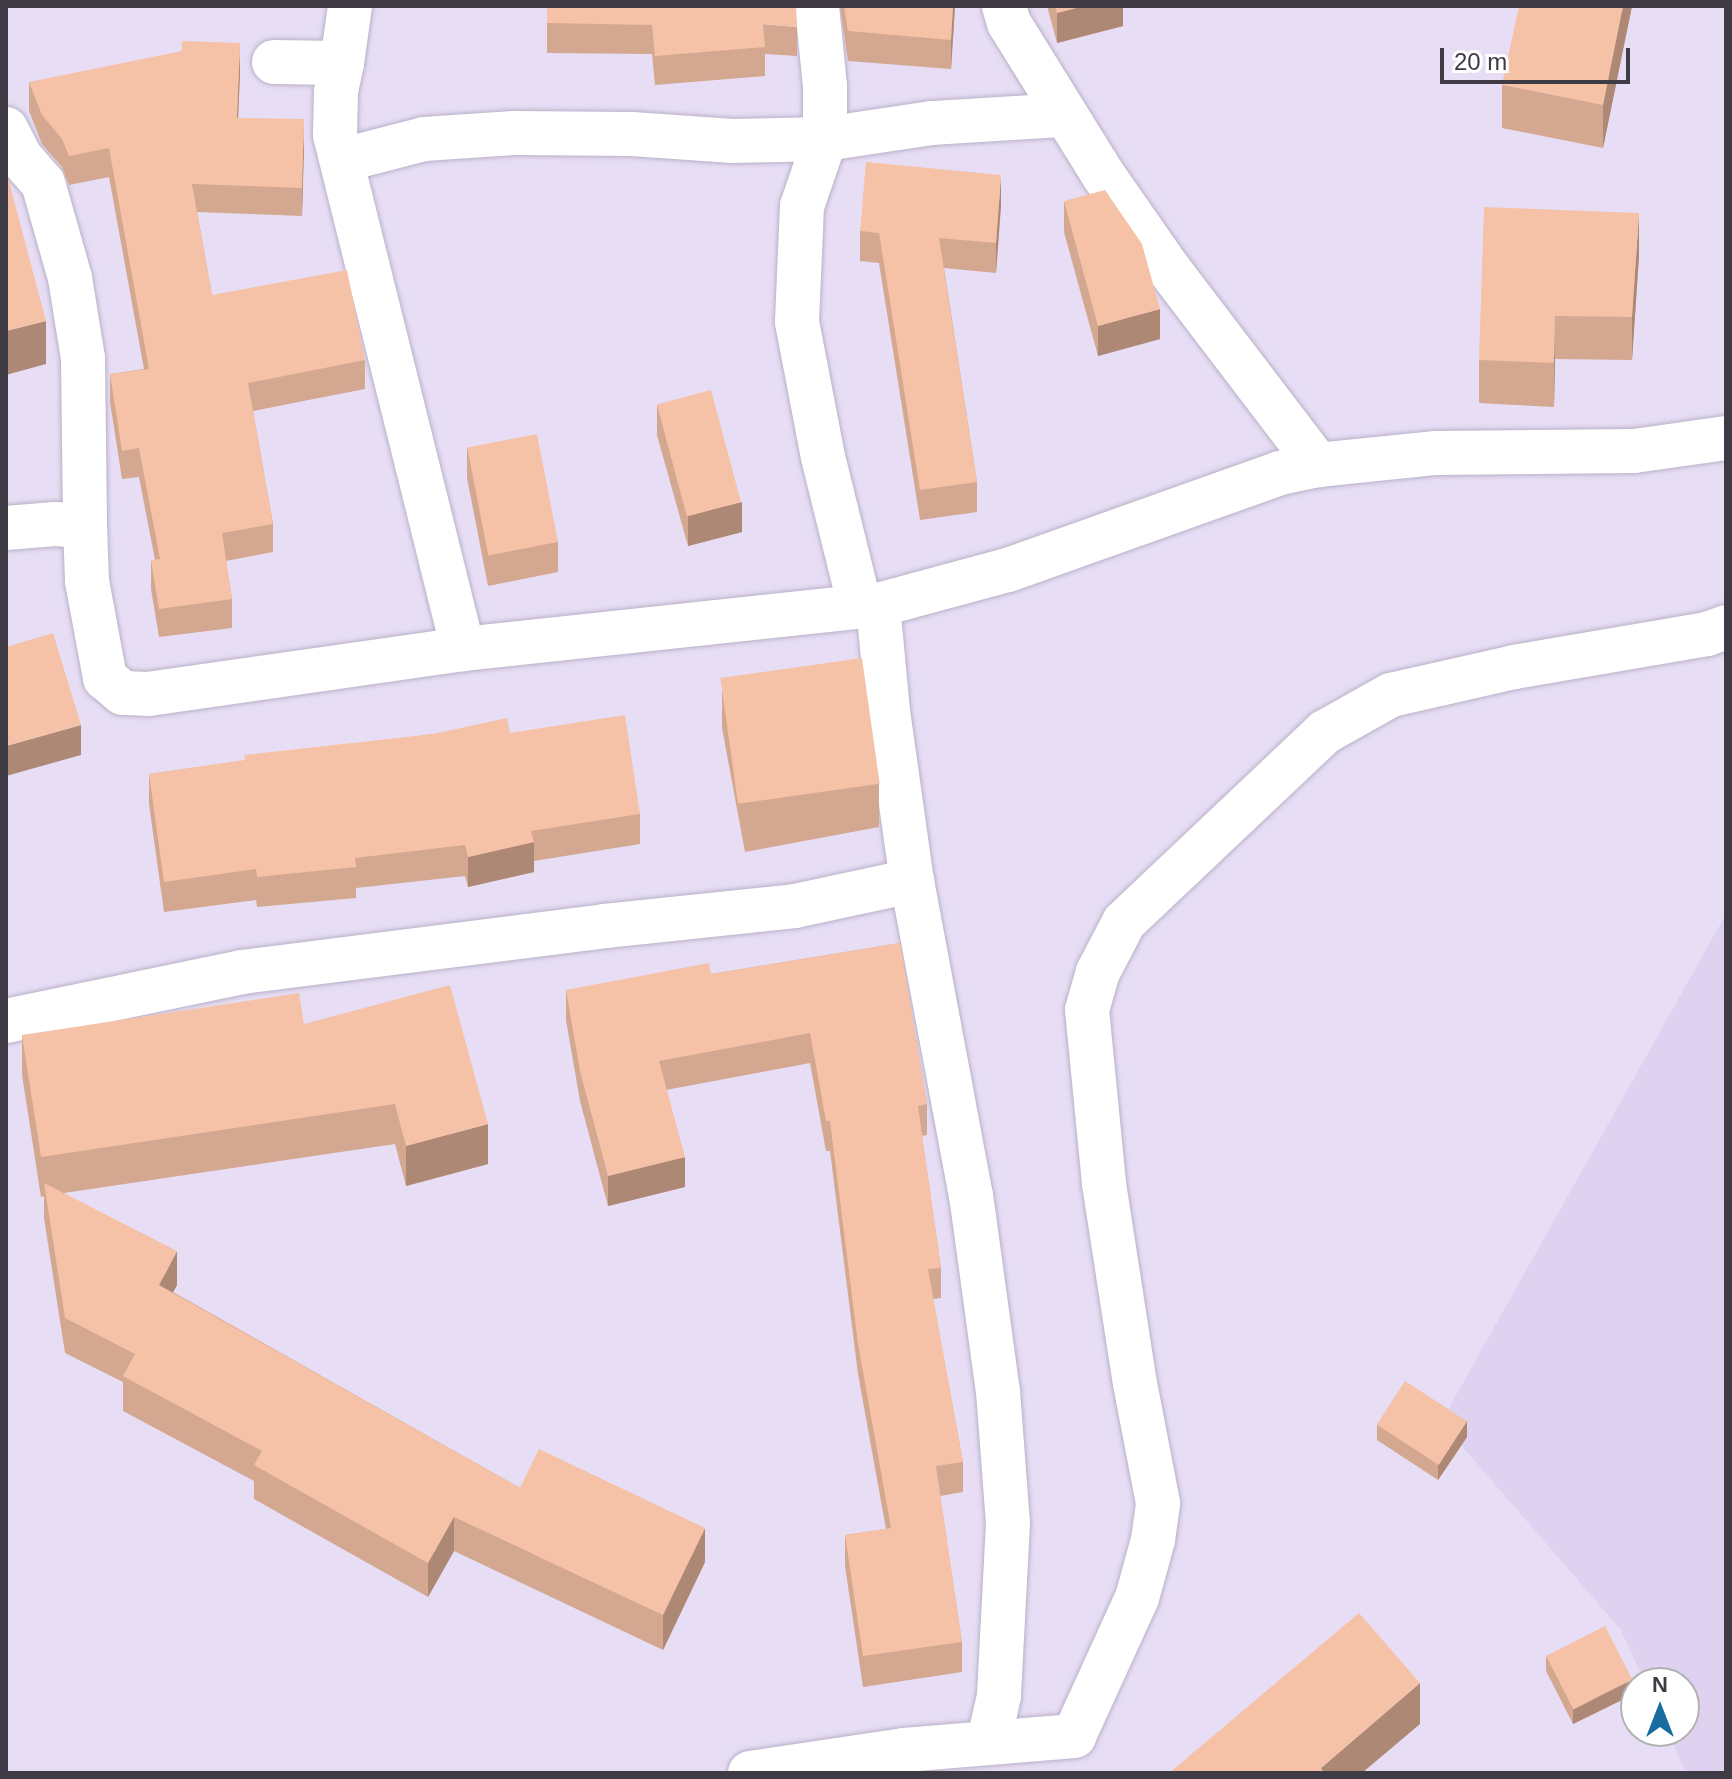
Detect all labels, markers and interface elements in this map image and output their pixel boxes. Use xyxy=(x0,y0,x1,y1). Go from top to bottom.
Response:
scale bar xyxy=(1444,32,1634,82)
text: 20 m xyxy=(1454,48,1507,75)
north arrow xyxy=(1620,1667,1700,1747)
text: N xyxy=(1652,1672,1668,1697)

